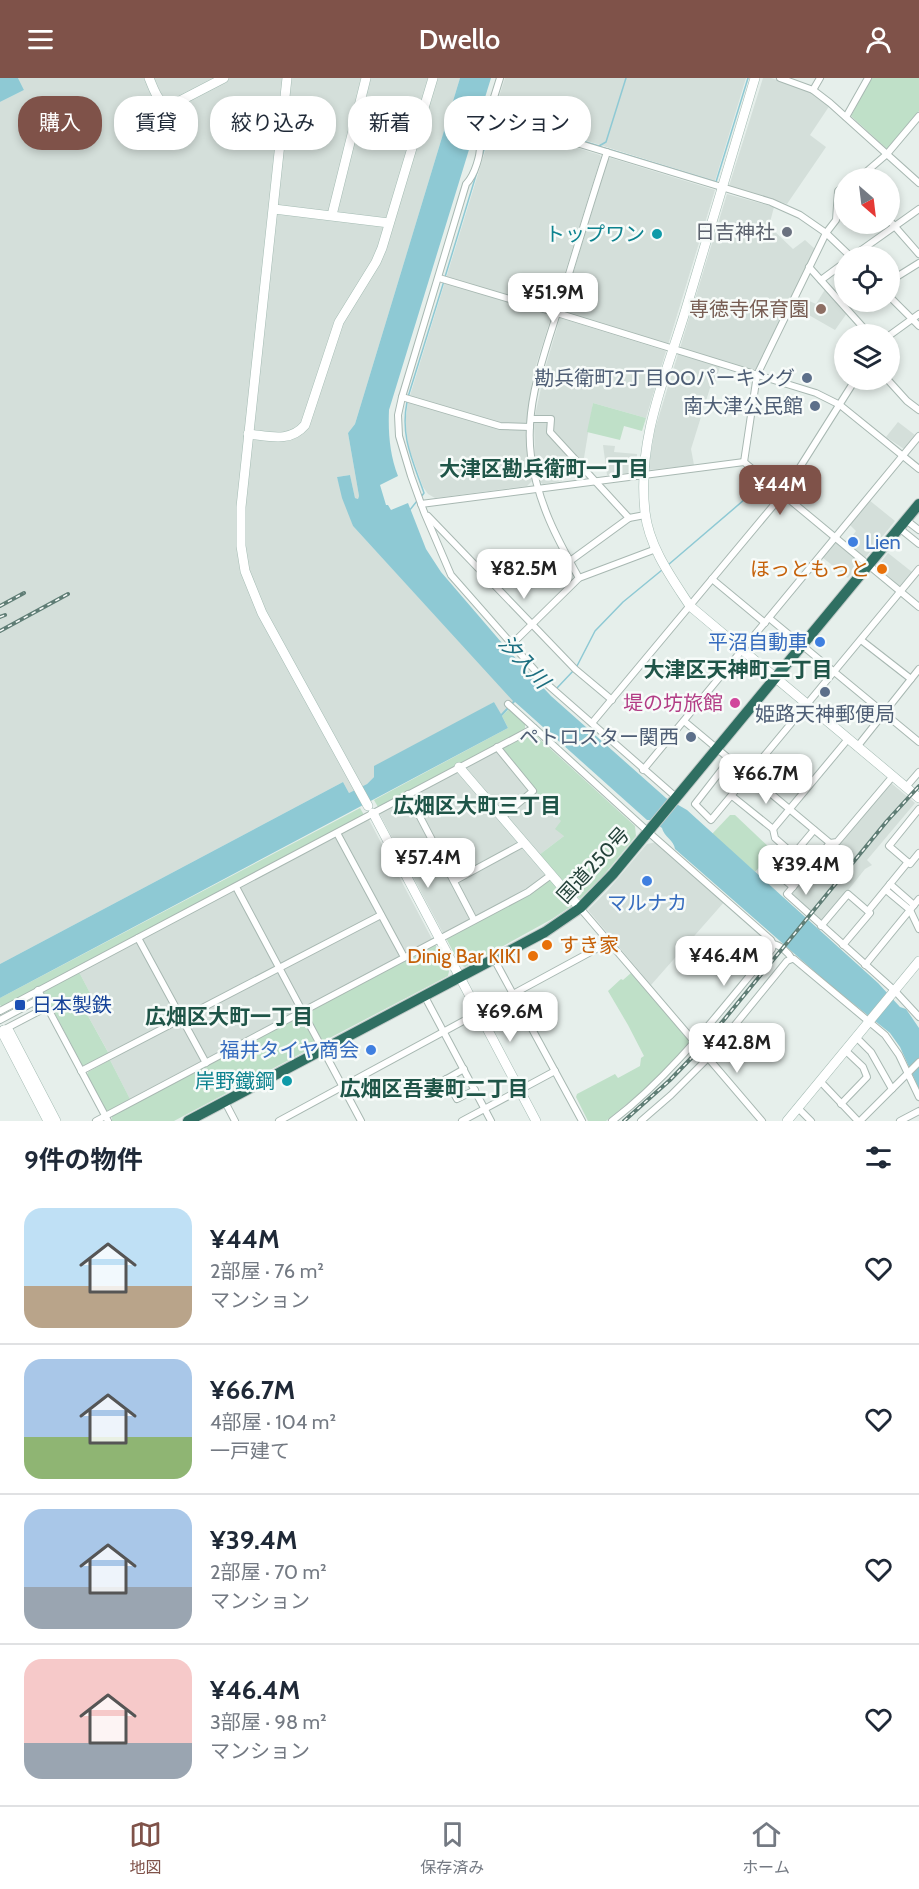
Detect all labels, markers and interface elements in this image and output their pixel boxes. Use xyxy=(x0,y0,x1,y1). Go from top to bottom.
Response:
icon: menu xyxy=(24,23,57,56)
text: Dwello xyxy=(419,23,500,56)
icon: person xyxy=(862,23,895,56)
chip: 購入 xyxy=(18,96,102,150)
chip: 賃貸 xyxy=(114,96,198,150)
chip: 絞り込み xyxy=(210,96,336,150)
chip: 新着 xyxy=(348,96,432,150)
chip: マンション xyxy=(444,96,591,150)
north arrow xyxy=(834,168,900,234)
map controls xyxy=(834,168,900,390)
place label: 日吉神社 xyxy=(695,220,775,244)
place label: トップワン xyxy=(545,222,645,246)
marker: 日吉神社 xyxy=(780,225,794,239)
marker: トップワン xyxy=(650,227,664,241)
button: locate xyxy=(834,246,900,312)
pin: ¥51.9M xyxy=(504,273,602,324)
text: ¥51.9M xyxy=(522,280,584,304)
place label: 専徳寺保育園 xyxy=(689,297,809,321)
marker: 専徳寺保育園 xyxy=(814,302,828,316)
button: layers xyxy=(834,324,900,390)
place label: 勘兵衛町2丁目OOパーキング xyxy=(534,366,795,390)
marker: 勘兵衛町2丁目OOパーキング xyxy=(800,371,814,385)
place label: 南大津公民館 xyxy=(683,394,803,418)
marker: 南大津公民館 xyxy=(808,399,822,413)
district label: 大津区勘兵衛町一丁目 xyxy=(439,456,649,481)
pin: ¥44M xyxy=(744,465,816,516)
text: ¥44M xyxy=(753,472,807,496)
place label: Lien xyxy=(865,530,901,554)
marker: Lien xyxy=(846,535,860,549)
pin: ¥82.5M xyxy=(475,549,573,600)
text: ¥82.5M xyxy=(491,556,557,580)
place label: ほっともっと xyxy=(750,557,870,581)
marker: ほっともっと xyxy=(875,562,889,576)
water label: 汐入川 xyxy=(494,630,556,695)
place label: 平沼自動車 xyxy=(708,630,808,654)
marker: 平沼自動車 xyxy=(813,635,827,649)
district label: 大津区天神町二丁目 xyxy=(644,657,833,682)
marker: 姫路天神郵便局 xyxy=(818,685,832,699)
place label: 堤の坊旅館 xyxy=(623,691,723,715)
marker: 堤の坊旅館 xyxy=(728,696,742,710)
place label: 姫路天神郵便局 xyxy=(755,702,895,726)
place label: ペトロスター関西 xyxy=(519,725,679,749)
marker: ペトロスター関西 xyxy=(684,730,698,744)
pin: ¥66.7M xyxy=(717,754,815,805)
text: ¥66.7M xyxy=(733,761,799,785)
district label: 広畑区大町三丁目 xyxy=(393,793,561,818)
street label: 国道250号 xyxy=(552,822,634,908)
pin: ¥57.4M xyxy=(379,838,477,889)
text: ¥57.4M xyxy=(395,845,461,869)
pin: ¥39.4M xyxy=(757,845,855,896)
text: ¥39.4M xyxy=(772,852,840,876)
marker: マルナカ xyxy=(640,874,654,888)
place label: マルナカ xyxy=(607,891,687,915)
place label: すき家 xyxy=(559,933,619,957)
pin: ¥46.4M xyxy=(675,936,773,987)
marker: すき家 xyxy=(540,938,554,952)
text: ¥46.4M xyxy=(689,943,759,967)
place label: Dinig Bar KIKI xyxy=(407,944,521,968)
marker: Dinig Bar KIKI xyxy=(526,949,540,963)
pin: ¥69.6M xyxy=(461,992,559,1043)
place label: 日本製鉄 xyxy=(32,993,112,1017)
marker: 日本製鉄 xyxy=(13,998,27,1012)
text: ¥69.6M xyxy=(477,999,543,1023)
district label: 広畑区大町一丁目 xyxy=(145,1004,313,1029)
pin: ¥42.8M xyxy=(688,1023,786,1074)
text: ¥42.8M xyxy=(703,1030,771,1054)
place label: 福井タイヤ商会 xyxy=(220,1038,359,1062)
marker: 福井タイヤ商会 xyxy=(364,1043,378,1057)
place label: 岸野鐵鋼 xyxy=(195,1069,275,1093)
marker: 岸野鐵鋼 xyxy=(280,1074,294,1088)
district label: 広畑区吾妻町二丁目 xyxy=(340,1076,529,1101)
icon: filters xyxy=(862,1141,895,1174)
text: 9件の物件 xyxy=(24,1144,143,1176)
text: ¥44M xyxy=(210,1223,280,1255)
icon: home xyxy=(72,1232,144,1304)
icon: heart xyxy=(862,1252,895,1285)
text: 2部屋 · 76 m² xyxy=(210,1259,324,1283)
text: マンション xyxy=(210,1288,310,1312)
text: ¥66.7M xyxy=(210,1374,295,1406)
icon: home xyxy=(72,1383,144,1455)
icon: heart xyxy=(862,1403,895,1436)
text: 4部屋 · 104 m² xyxy=(210,1410,336,1434)
text: 一戸建て xyxy=(210,1439,290,1463)
text: ¥39.4M xyxy=(210,1524,297,1556)
icon: home xyxy=(72,1533,144,1605)
icon: heart xyxy=(862,1553,895,1586)
text: 2部屋 · 70 m² xyxy=(210,1560,327,1584)
text: マンション xyxy=(210,1589,310,1613)
text: ¥46.4M xyxy=(210,1674,300,1706)
icon: home xyxy=(72,1683,144,1755)
icon: heart xyxy=(862,1703,895,1736)
text: 3部屋 · 98 m² xyxy=(210,1710,327,1734)
text: マンション xyxy=(210,1739,310,1763)
tab: 地図 xyxy=(129,1818,162,1878)
tab: 保存済み xyxy=(420,1818,484,1878)
tab: ホーム xyxy=(742,1818,790,1878)

